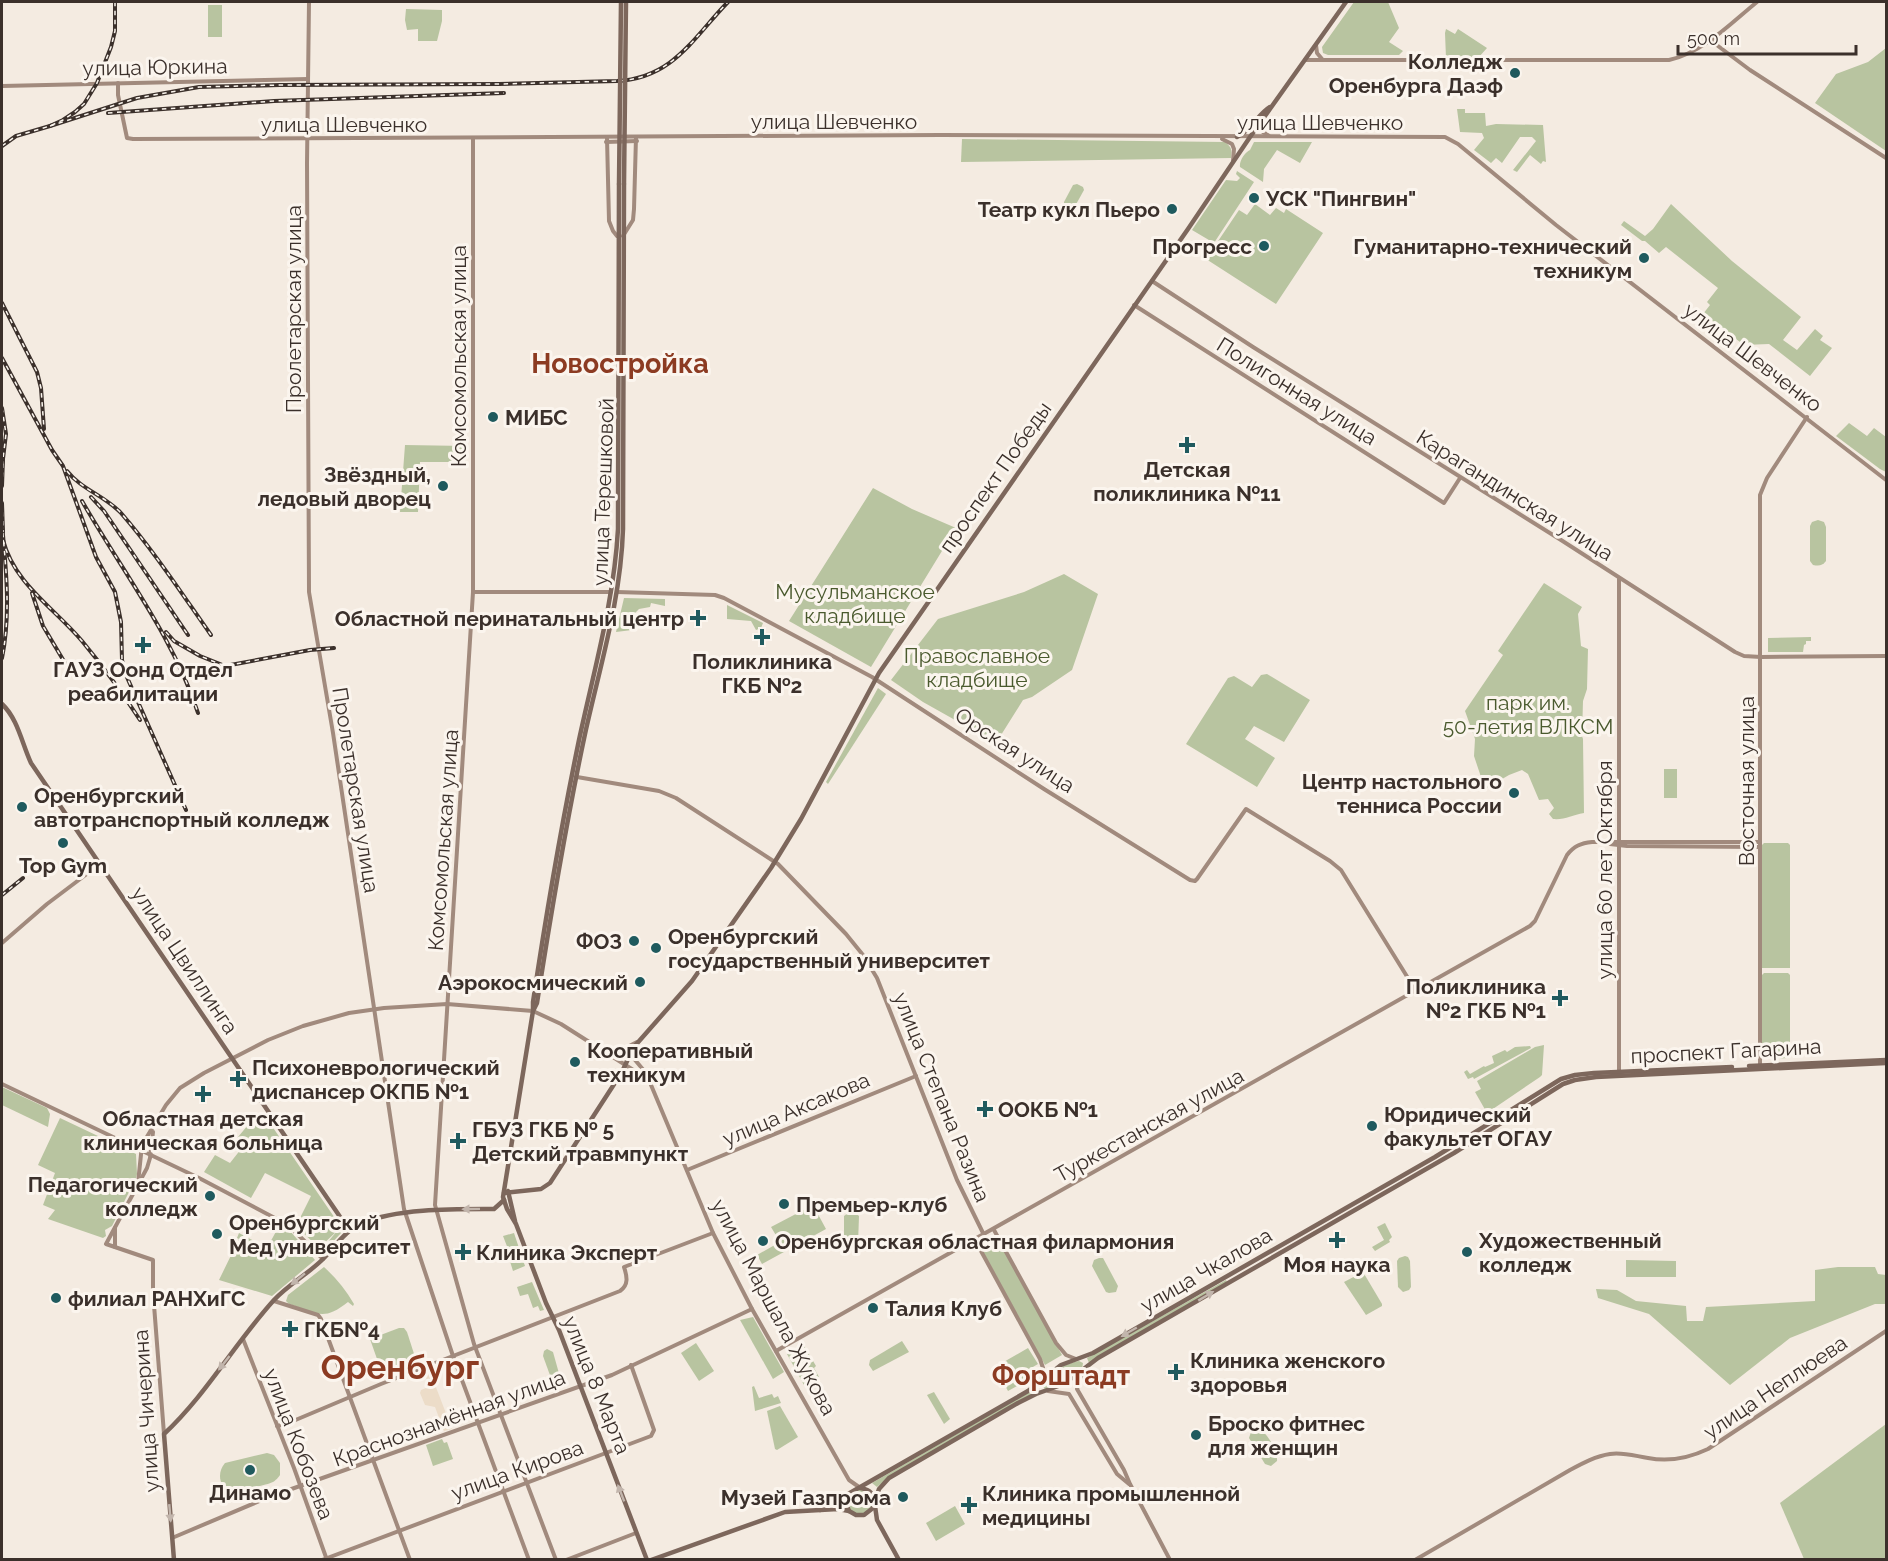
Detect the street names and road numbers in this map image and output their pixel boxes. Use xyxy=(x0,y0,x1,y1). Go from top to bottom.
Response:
street label: улица Юркина xyxy=(82,53,228,81)
street label: улица Шевченко xyxy=(751,109,917,134)
street label: улица Шевченко xyxy=(1237,110,1403,135)
street label: улица Шевченко xyxy=(261,112,427,137)
street label: Пролетарская улица xyxy=(281,205,306,413)
street label: Комсомольская улица xyxy=(446,245,471,467)
street label: улица Шевченко xyxy=(1679,297,1827,417)
street label: Полигонная улица xyxy=(1212,332,1382,450)
street label: проспект Победы xyxy=(934,397,1056,557)
street label: улица Терешковой xyxy=(587,398,619,586)
street label: Карагандинская улица xyxy=(1412,424,1618,566)
street label: Пролетарская улица xyxy=(327,685,385,895)
street label: Восточная улица xyxy=(1734,696,1759,866)
street label: Орская улица xyxy=(951,702,1079,798)
street label: Комсомольская улица xyxy=(423,728,463,952)
street label: улица 60 лет Октября xyxy=(1592,760,1617,980)
street label: улица Цвиллинга xyxy=(126,882,244,1038)
street label: улица Степана Разина xyxy=(888,988,996,1206)
street label: проспект Гагарина xyxy=(1630,1034,1822,1068)
street label: Туркестанская улица xyxy=(1050,1063,1248,1187)
street label: улица Аксакова xyxy=(719,1067,873,1151)
street label: улица Маршала Жукова xyxy=(706,1195,842,1419)
street label: улица Чкалова xyxy=(1136,1222,1276,1318)
street label: улица 8 Марта xyxy=(558,1312,636,1458)
street label: улица Чичерина xyxy=(128,1329,164,1493)
street label: улица Неплюева xyxy=(1699,1330,1851,1444)
street label: Краснознамённая улица xyxy=(329,1364,569,1472)
street label: улица Кобозева xyxy=(259,1365,339,1523)
street label: улица Кирова xyxy=(448,1435,586,1505)

